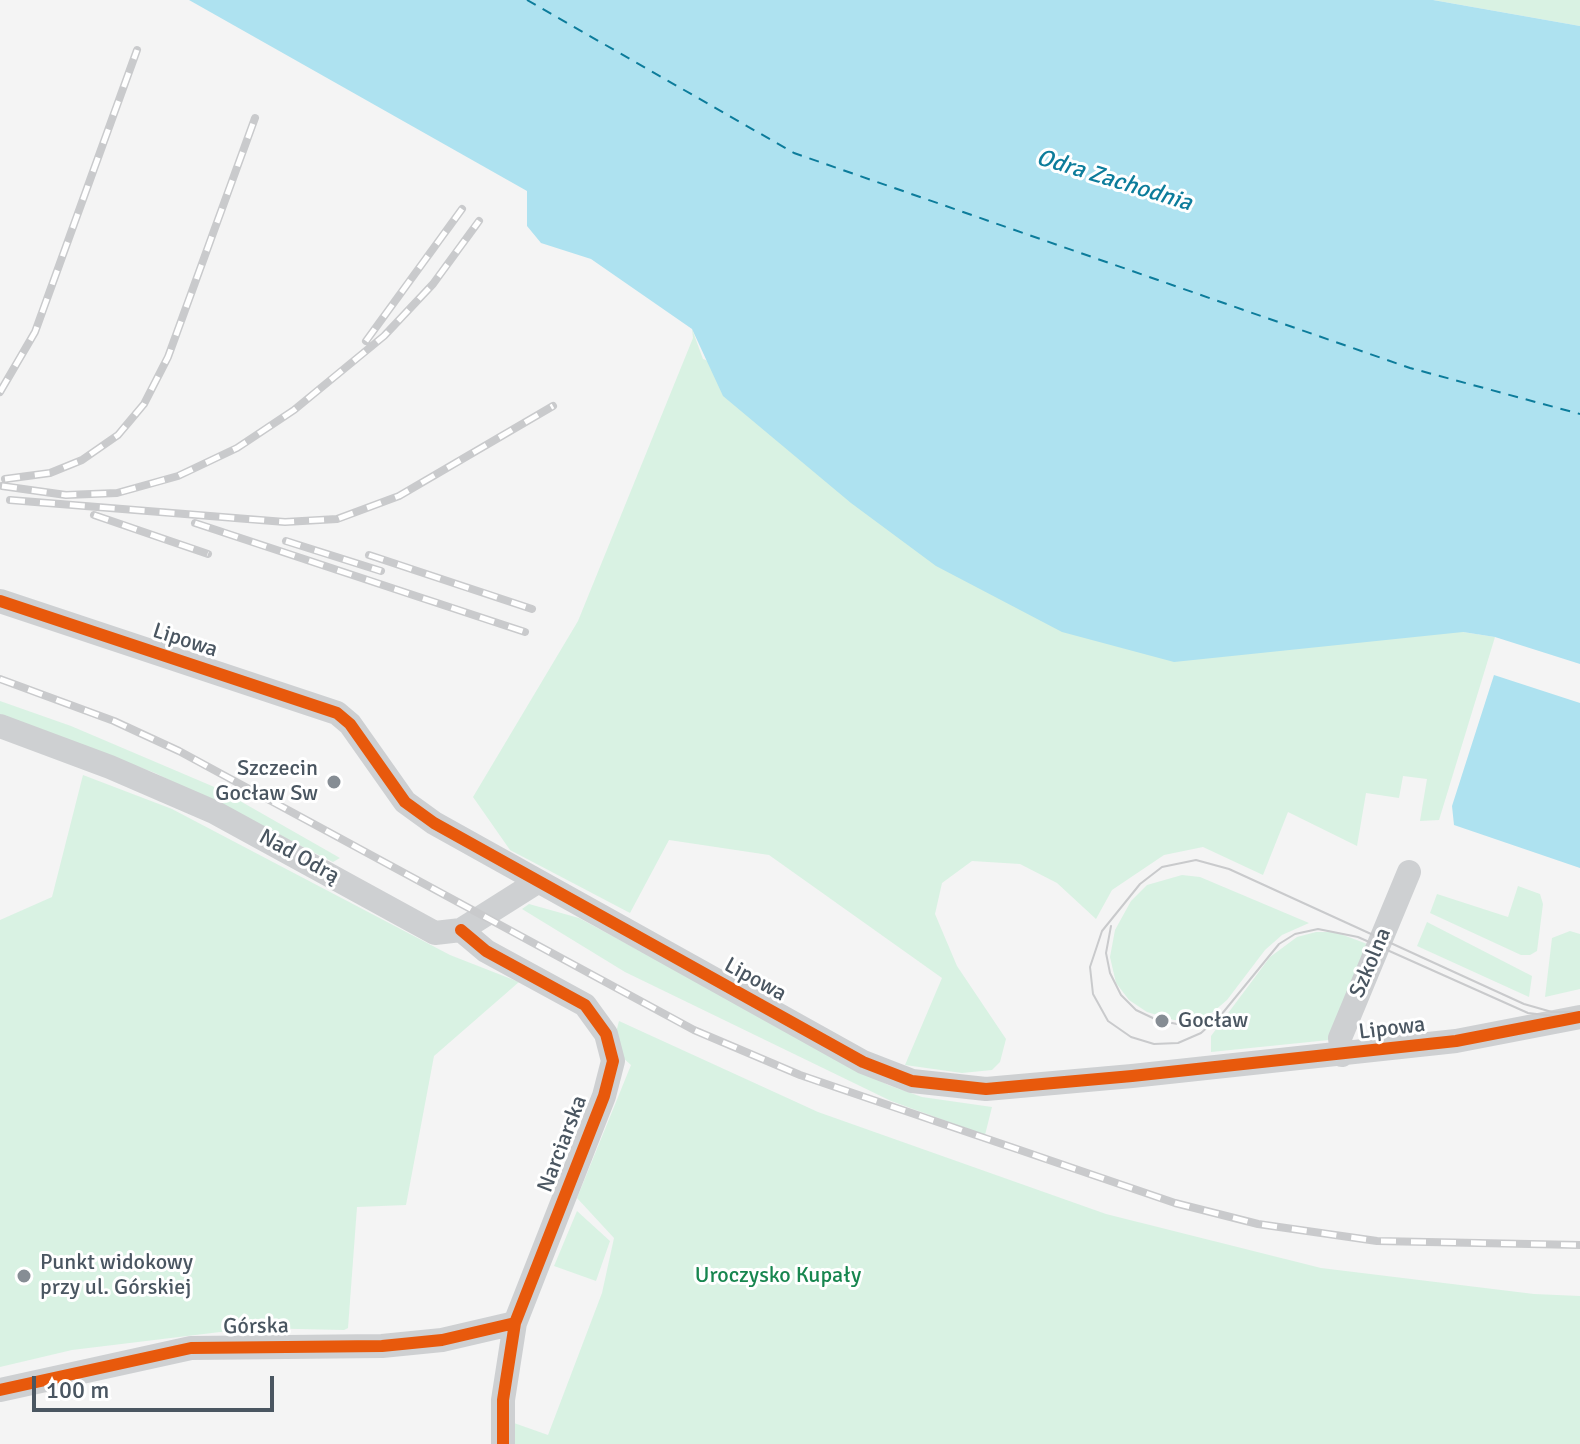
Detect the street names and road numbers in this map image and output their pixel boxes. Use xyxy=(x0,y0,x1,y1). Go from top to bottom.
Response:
street label: Lipowa xyxy=(149,618,221,664)
street label: Nad Odrą xyxy=(254,824,344,890)
street label: Szkolna xyxy=(1344,924,1398,1002)
street label: Lipowa xyxy=(719,952,791,1008)
street label: Lipowa xyxy=(1357,1012,1427,1046)
street label: Narciarska xyxy=(533,1092,593,1196)
street label: Górska xyxy=(223,1313,289,1341)

